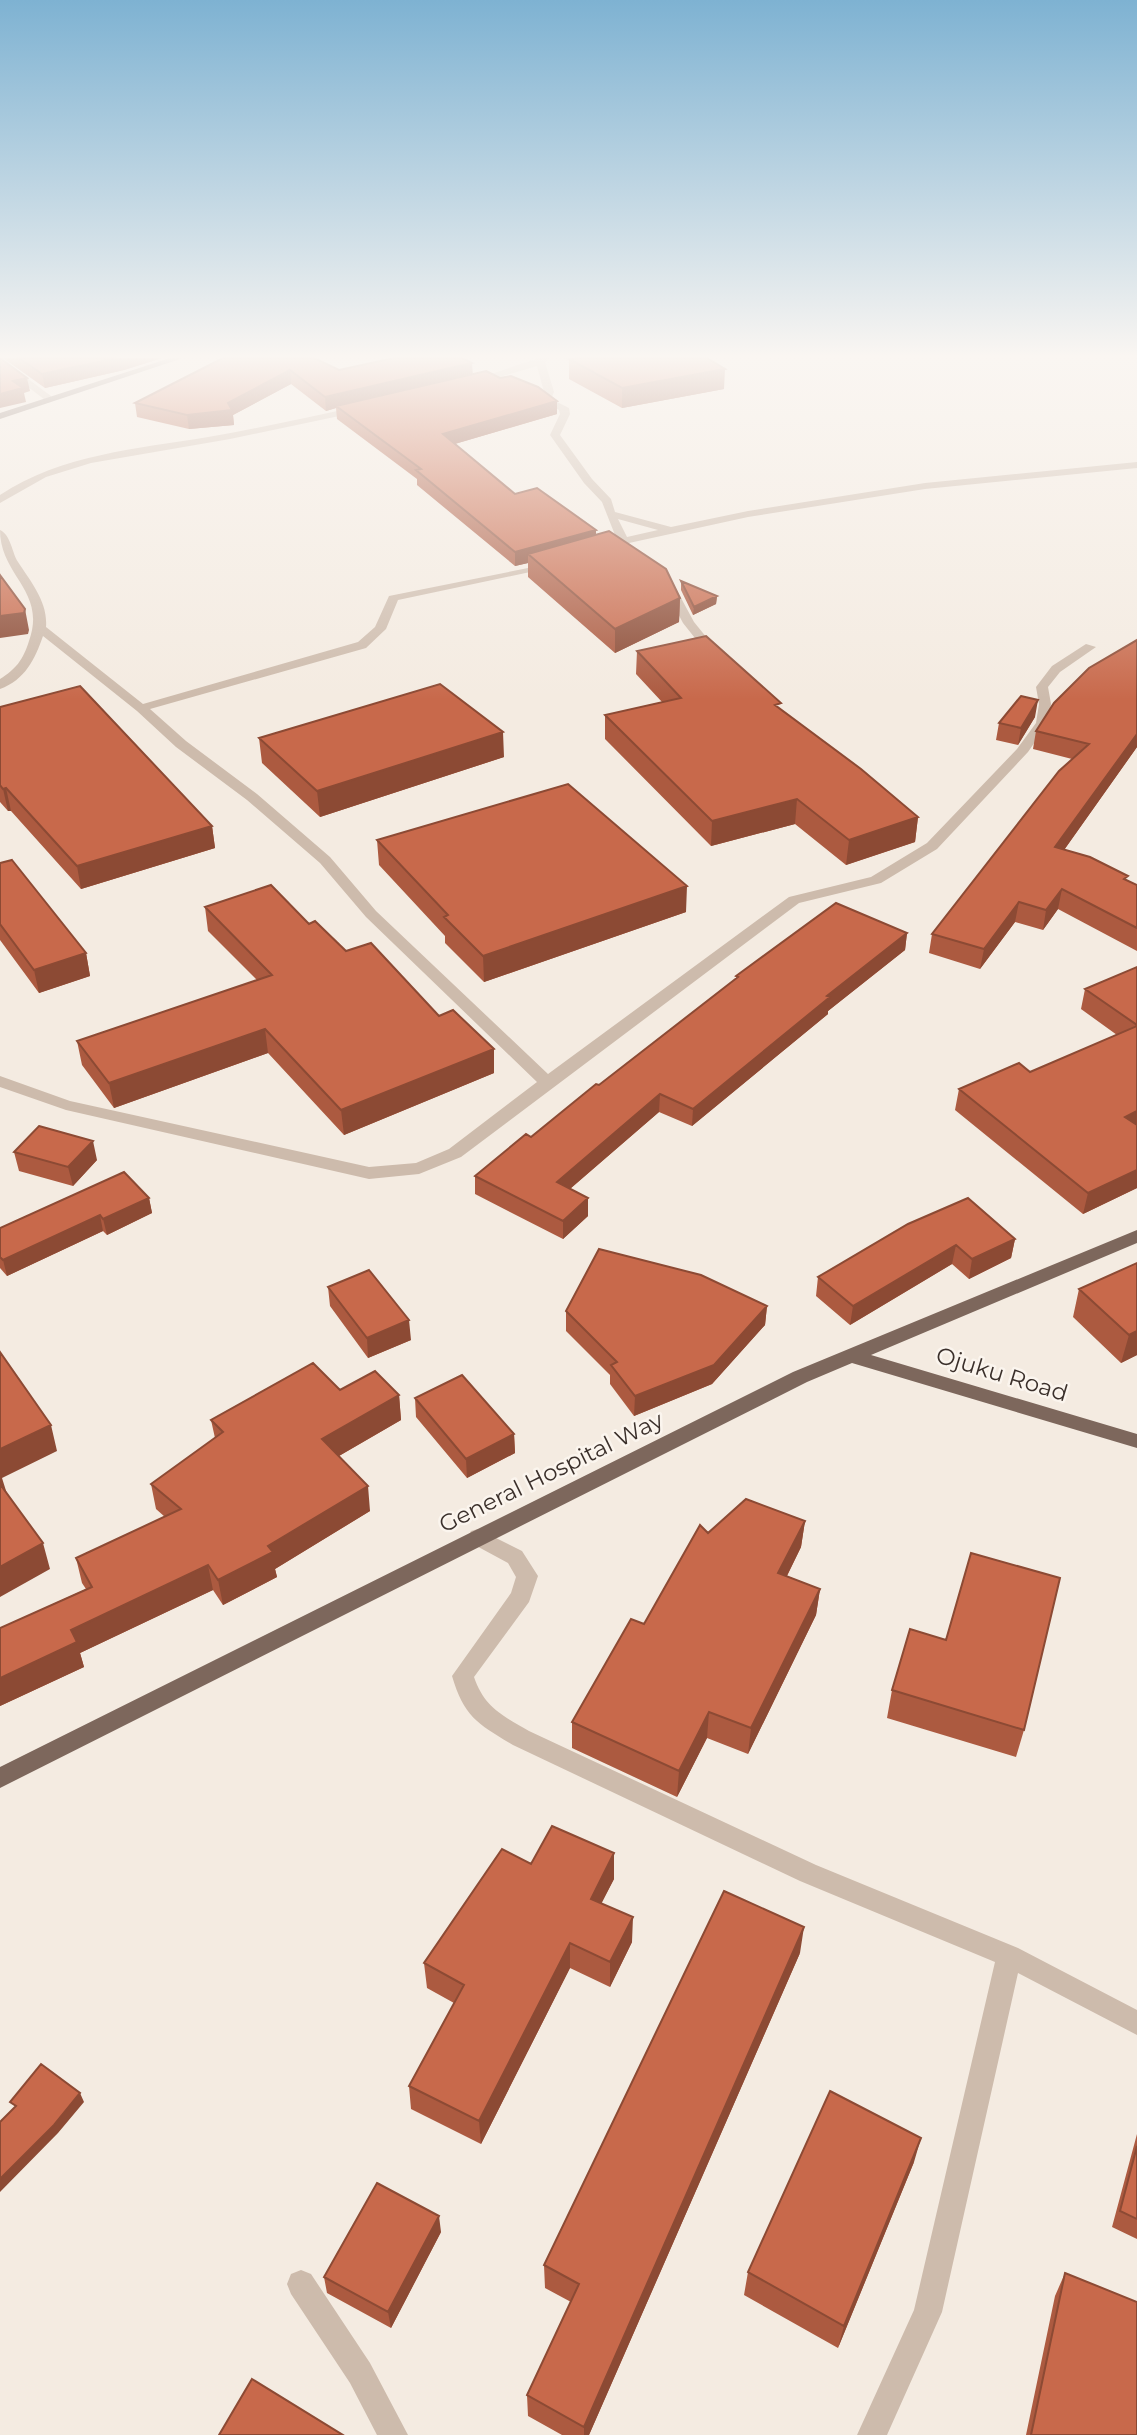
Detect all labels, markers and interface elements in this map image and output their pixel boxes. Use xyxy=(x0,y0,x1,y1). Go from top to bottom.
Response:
street label: Ojuku Road xyxy=(933,1341,1071,1407)
street label: General Hospital Way xyxy=(434,1405,668,1538)

